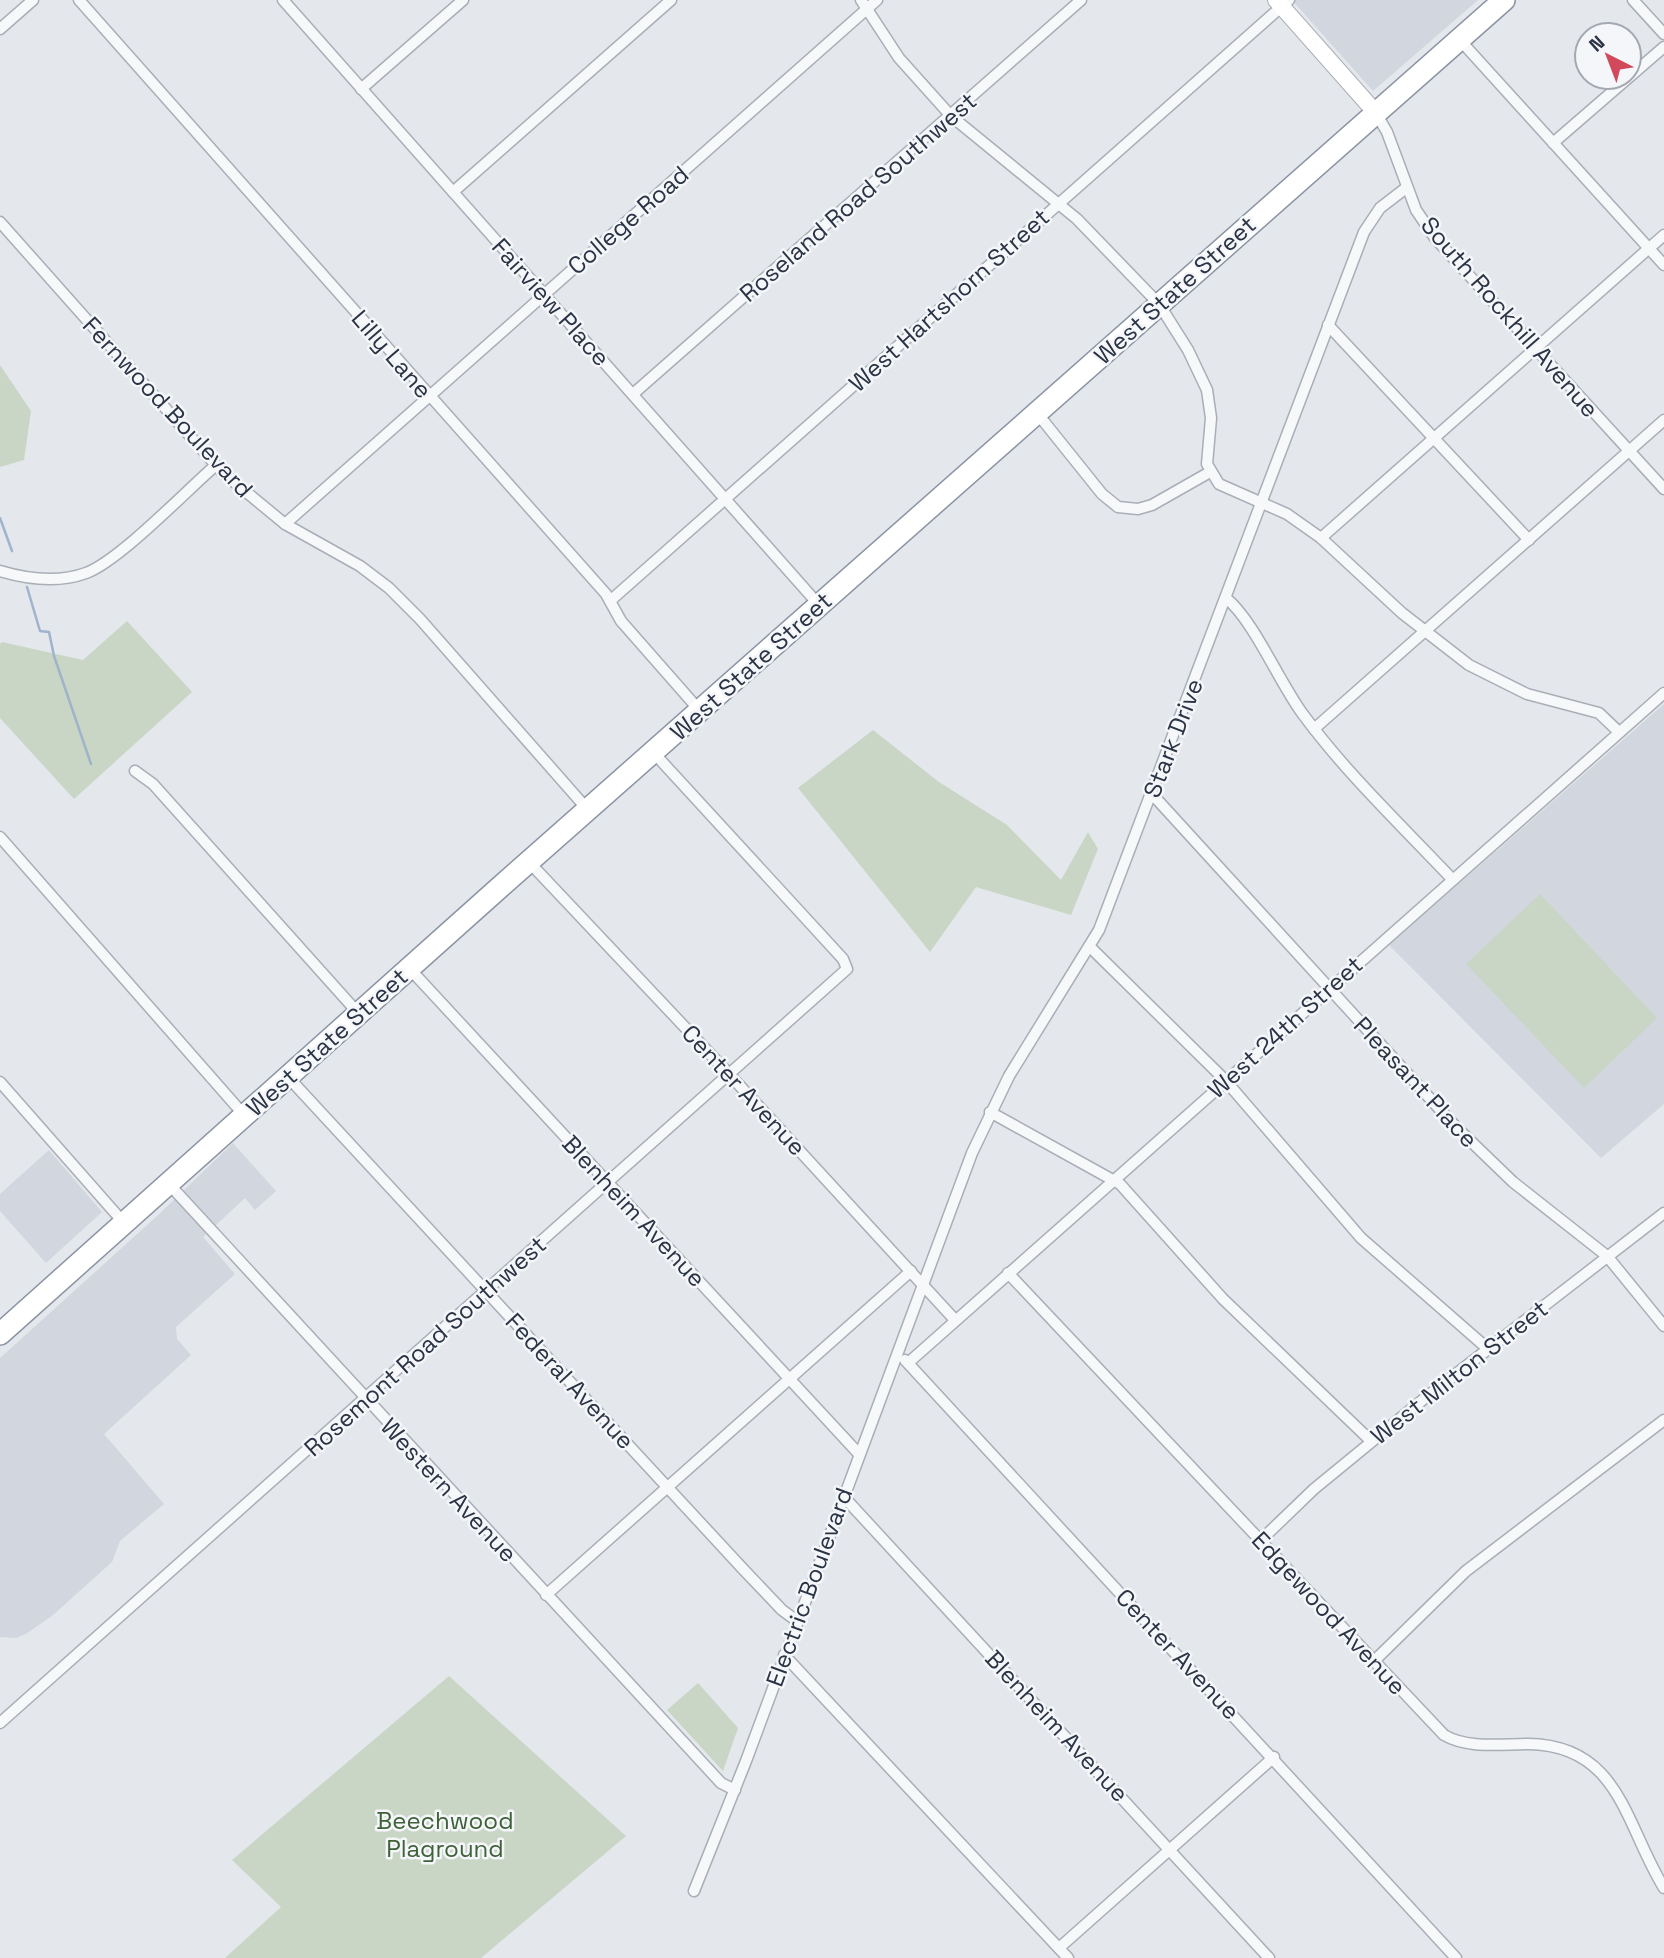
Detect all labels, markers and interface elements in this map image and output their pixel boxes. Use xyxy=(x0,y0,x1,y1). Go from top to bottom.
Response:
north arrow xyxy=(1573,21,1643,91)
text: N xyxy=(1584,30,1610,57)
street label: Roseland Road Southwest xyxy=(733,85,983,309)
street label: College Road xyxy=(561,159,695,281)
street label: West Hartshorn Street xyxy=(842,202,1056,398)
street label: West State Street xyxy=(1088,209,1262,371)
street label: South Rockhill Avenue xyxy=(1414,210,1606,424)
street label: Fairview Place xyxy=(485,231,617,373)
street label: Lilly Lane xyxy=(345,303,439,405)
street label: Fernwood Boulevard xyxy=(76,310,260,504)
street label: West State Street xyxy=(664,585,838,747)
street label: Stark Drive xyxy=(1136,674,1210,802)
street label: West 24th Street xyxy=(1201,949,1369,1105)
street label: West State Street xyxy=(240,961,414,1123)
street label: Pleasant Place xyxy=(1347,1010,1485,1154)
street label: Center Avenue xyxy=(675,1018,813,1162)
street label: Blenheim Avenue xyxy=(556,1128,712,1294)
street label: Rosemont Road Southwest xyxy=(297,1229,553,1463)
street label: West Milton Street xyxy=(1364,1293,1554,1451)
street label: Federal Avenue xyxy=(499,1306,641,1456)
street label: Western Avenue xyxy=(374,1411,524,1569)
street label: Electric Boulevard xyxy=(759,1483,859,1691)
street label: Edgewood Avenue xyxy=(1245,1525,1413,1701)
street label: Center Avenue xyxy=(1109,1582,1247,1726)
street label: Blenheim Avenue xyxy=(979,1643,1135,1809)
park label: Beechwood Plaground xyxy=(376,1805,514,1864)

